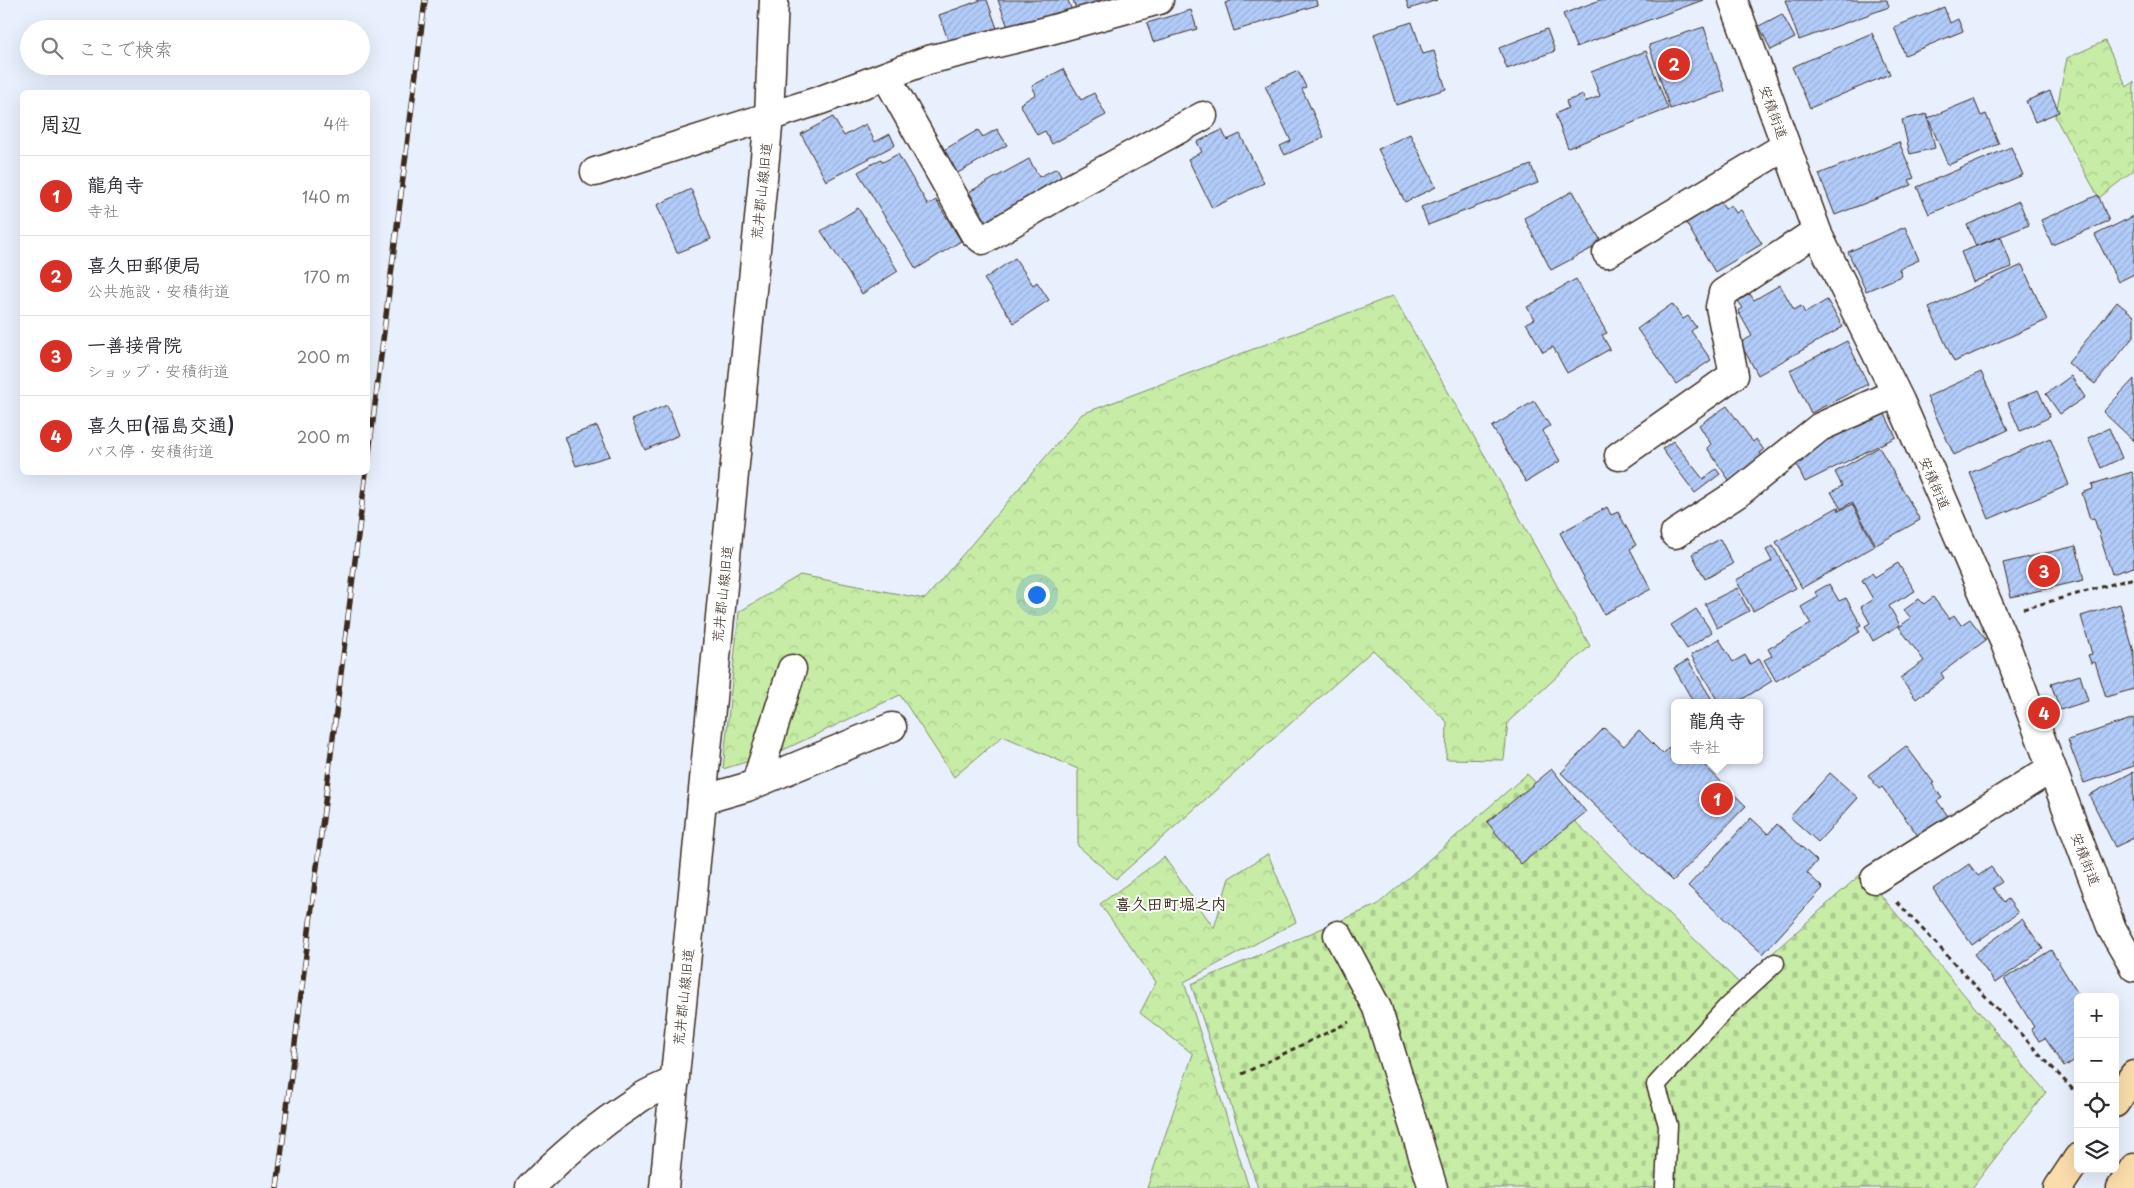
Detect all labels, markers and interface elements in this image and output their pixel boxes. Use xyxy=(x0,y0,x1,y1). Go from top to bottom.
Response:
search box xyxy=(20,20,370,75)
icon: search xyxy=(38,34,66,62)
text: ここで検索 xyxy=(78,34,173,62)
pin: 2 xyxy=(1658,45,1690,83)
street label: 安積街道 xyxy=(1755,82,1793,142)
text: 周辺 xyxy=(40,107,82,139)
text: 4件 xyxy=(323,111,350,135)
street label: 荒井郡山線旧道 xyxy=(745,141,777,241)
text: 龍角寺 xyxy=(87,170,144,198)
text: 1 xyxy=(52,184,60,208)
text: 140 m xyxy=(302,184,350,208)
text: 寺社 xyxy=(87,198,119,222)
text: 喜久田郵便局 xyxy=(87,250,201,278)
text: 2 xyxy=(50,264,62,288)
text: 170 m xyxy=(304,264,350,288)
text: 公共施設 · 安積街道 xyxy=(87,278,230,302)
text: 一善接骨院 xyxy=(87,330,182,358)
text: 3 xyxy=(51,344,61,368)
text: 200 m xyxy=(297,344,350,368)
text: ショップ · 安積街道 xyxy=(87,358,229,382)
text: 喜久田(福島交通) xyxy=(87,410,234,438)
text: 4 xyxy=(51,424,61,448)
text: 200 m xyxy=(297,424,350,448)
text: バス停 · 安積街道 xyxy=(87,438,214,462)
street label: 安積街道 xyxy=(1914,453,1956,513)
street label: 荒井郡山線旧道 xyxy=(706,544,738,644)
pin: 3 xyxy=(2028,552,2060,590)
your location xyxy=(1024,582,1050,608)
pin: 4 xyxy=(2028,694,2060,732)
popup xyxy=(1671,699,1763,764)
text: 龍角寺 xyxy=(1688,706,1746,734)
text: 寺社 xyxy=(1688,734,1721,758)
pin: 1 xyxy=(1701,780,1733,818)
street label: 安積街道 xyxy=(2066,829,2106,889)
district label: 喜久田町堀之内 xyxy=(1115,891,1227,915)
street label: 荒井郡山線旧道 xyxy=(667,947,699,1047)
map controls xyxy=(2074,993,2119,1173)
button: + xyxy=(2074,993,2119,1038)
button: − xyxy=(2074,1038,2119,1083)
button: locate xyxy=(2074,1083,2119,1128)
button: layers xyxy=(2074,1128,2119,1173)

